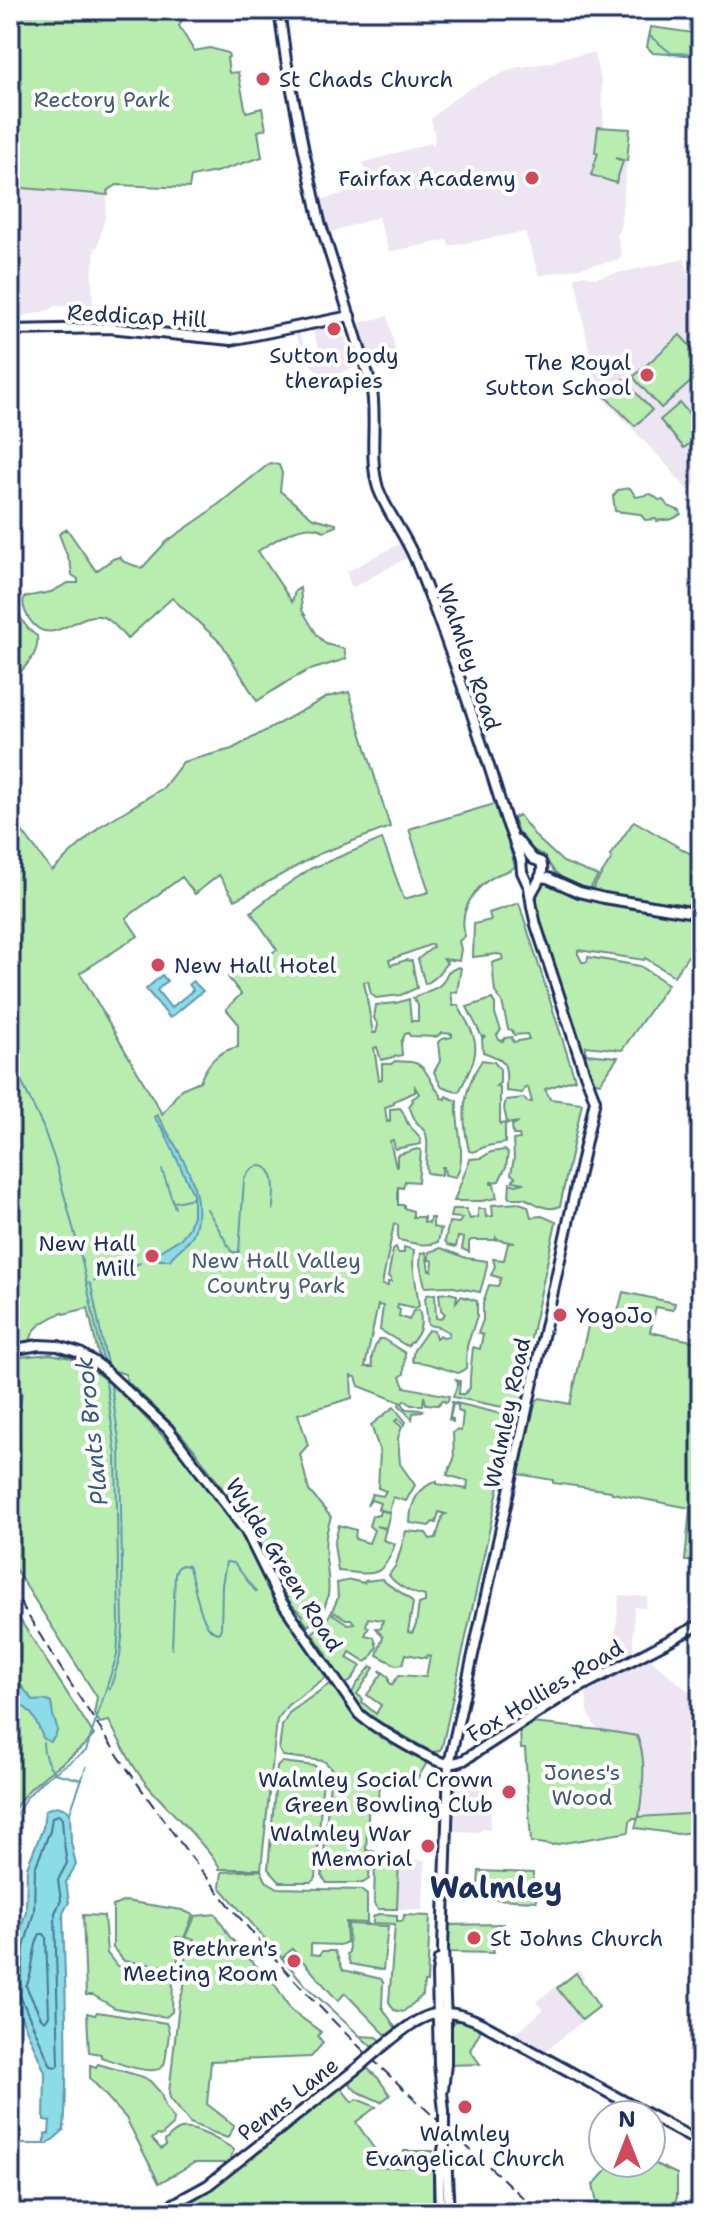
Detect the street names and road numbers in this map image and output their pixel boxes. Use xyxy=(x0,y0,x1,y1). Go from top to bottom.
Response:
street label: Reddicap Hill xyxy=(66,298,208,334)
street label: Walmley Road xyxy=(430,580,508,734)
street label: Walmley Road xyxy=(477,1335,537,1491)
street label: Wylde Green Road xyxy=(219,1473,349,1657)
street label: Fox Hollies Road xyxy=(461,1633,629,1749)
street label: Penns Lane xyxy=(232,2050,344,2148)

